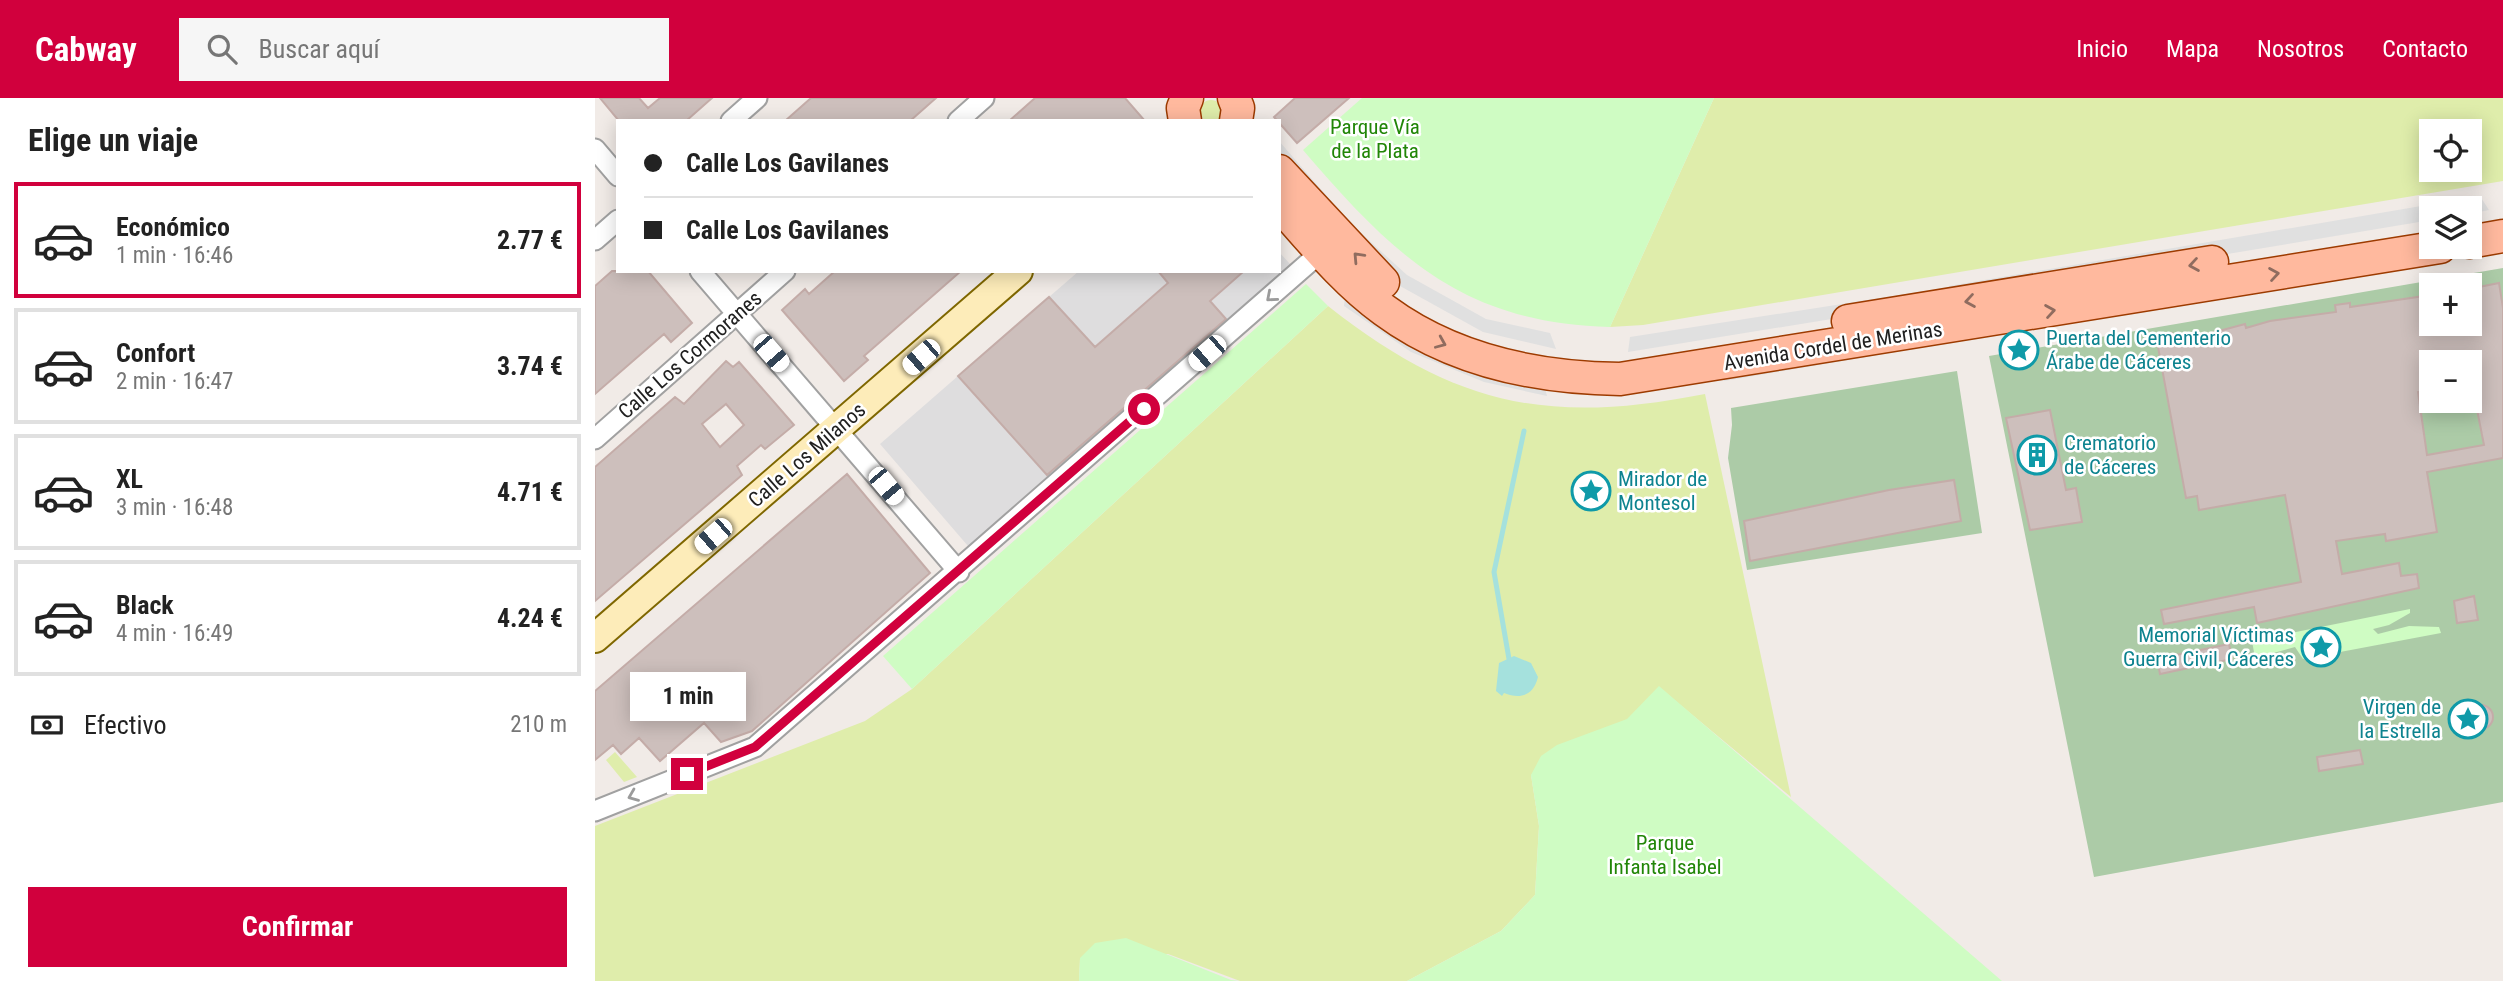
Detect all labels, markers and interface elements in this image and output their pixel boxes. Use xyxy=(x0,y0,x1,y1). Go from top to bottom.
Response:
search box xyxy=(179,18,669,81)
text: Cabway xyxy=(35,30,137,69)
icon: search xyxy=(203,30,241,68)
text: Buscar aquí xyxy=(259,34,380,64)
text: Inicio xyxy=(2076,35,2128,63)
text: Mapa xyxy=(2166,35,2219,63)
text: Nosotros xyxy=(2257,35,2344,63)
text: Contacto xyxy=(2382,35,2468,63)
park label: Parque Vía de la Plata xyxy=(1330,115,1420,163)
map controls xyxy=(2419,119,2482,413)
button: locate xyxy=(2419,119,2482,182)
text: Elige un viaje xyxy=(28,121,198,159)
text: Calle Los Gavilanes xyxy=(686,148,889,178)
button: layers xyxy=(2419,196,2482,259)
icon: car xyxy=(32,209,95,272)
text: Económico xyxy=(116,212,230,242)
text: Calle Los Gavilanes xyxy=(686,215,889,245)
text: 2.77 € xyxy=(497,225,563,255)
text: 1 min · 16:46 xyxy=(116,242,233,269)
one-way arrow xyxy=(1354,252,1366,265)
one-way arrow xyxy=(2188,257,2200,272)
one-way arrow xyxy=(2268,267,2280,282)
button: + xyxy=(2419,273,2482,336)
street label: Calle Los Cormoranes xyxy=(613,286,767,424)
one-way arrow xyxy=(1266,289,1279,301)
one-way arrow xyxy=(1964,293,1975,308)
one-way arrow xyxy=(2044,304,2056,319)
street label: Avenida Cordel de Merinas xyxy=(1722,317,1944,375)
place label: Puerta del Cementerio Árabe de Cáceres xyxy=(2046,326,2231,374)
place icon: Puerta del Cementerio Árabe de Cáceres xyxy=(1998,329,2040,371)
car xyxy=(750,330,793,376)
car xyxy=(1185,331,1230,375)
icon: car xyxy=(32,335,95,398)
car xyxy=(899,335,944,379)
one-way arrow xyxy=(1434,335,1446,349)
text: Confort xyxy=(116,338,195,368)
button: − xyxy=(2419,350,2482,413)
text: 3.74 € xyxy=(497,351,563,381)
text: 2 min · 16:47 xyxy=(116,368,233,395)
route start xyxy=(1128,393,1160,425)
street label: Calle Los Milanos xyxy=(744,398,870,512)
place label: Crematorio de Cáceres xyxy=(2064,431,2156,479)
building icon: Crematorio de Cáceres xyxy=(2016,434,2058,476)
icon: car xyxy=(32,461,95,524)
car xyxy=(865,463,908,509)
text: XL xyxy=(116,464,143,494)
place label: Mirador de Montesol xyxy=(1618,467,1707,515)
place icon: Mirador de Montesol xyxy=(1570,470,1612,512)
text: 4.71 € xyxy=(497,477,563,507)
text: 3 min · 16:48 xyxy=(116,494,233,521)
car xyxy=(691,514,736,558)
icon: car xyxy=(32,587,95,650)
text: Black xyxy=(116,590,174,620)
text: 4.24 € xyxy=(497,603,563,633)
text: 4 min · 16:49 xyxy=(116,620,233,647)
place label: Memorial Víctimas Guerra Civil, Cáceres xyxy=(2123,623,2294,671)
place icon: Memorial Víctimas Guerra Civil, Cáceres xyxy=(2300,626,2342,668)
callout: 1 min xyxy=(629,672,745,722)
text: 1 min xyxy=(662,683,714,710)
place label: Virgen de la Estrella xyxy=(2359,695,2441,743)
place icon: Virgen de la Estrella xyxy=(2447,698,2489,740)
icon: cash xyxy=(28,706,66,744)
text: Efectivo xyxy=(84,710,166,740)
text: 210 m xyxy=(510,711,567,738)
route end xyxy=(671,758,703,790)
one-way arrow xyxy=(628,787,640,801)
park label: Parque Infanta Isabel xyxy=(1608,831,1722,879)
button: Confirmar xyxy=(28,887,567,967)

